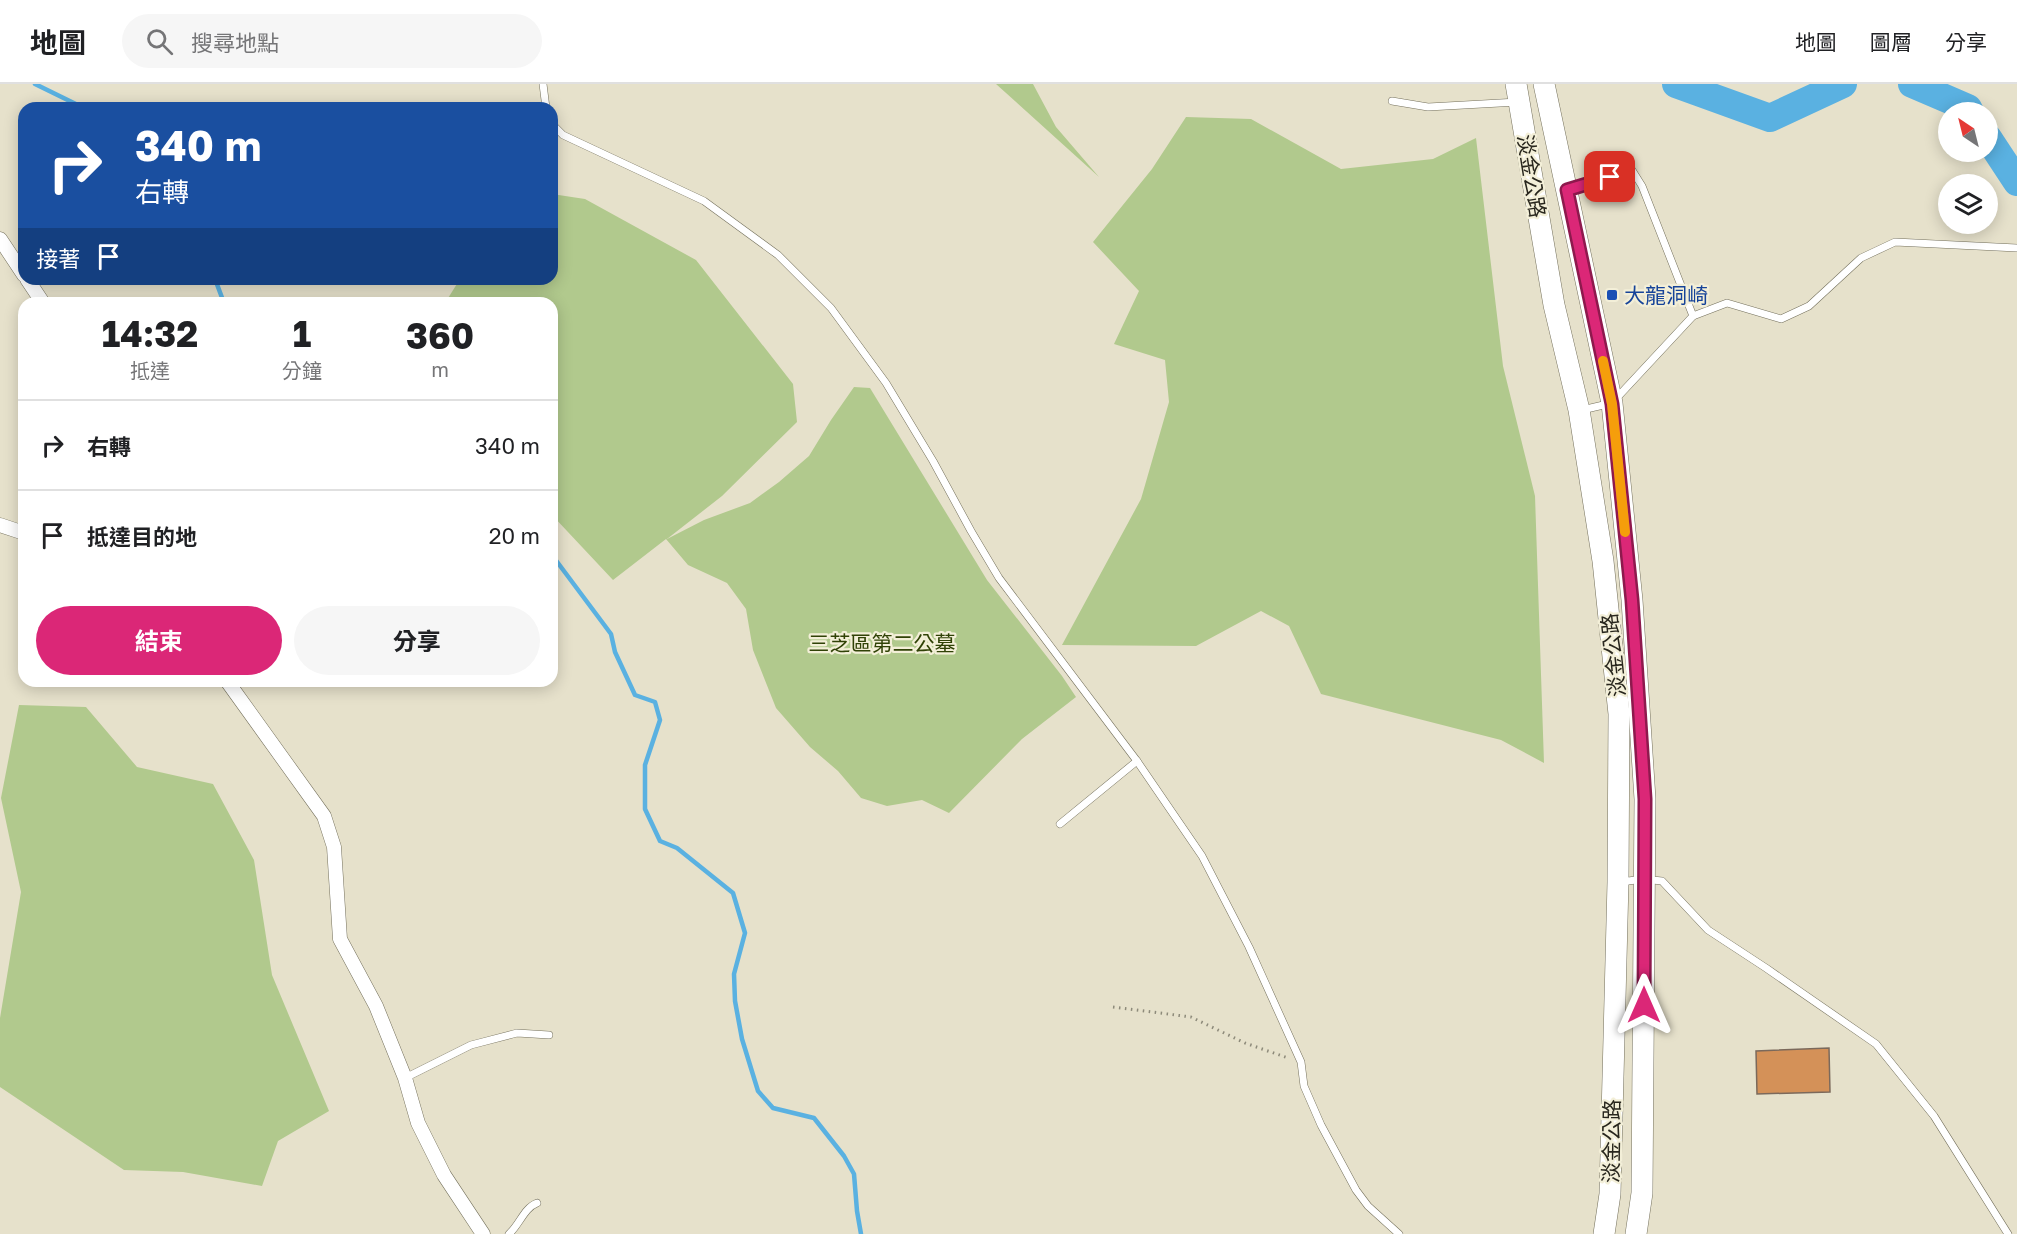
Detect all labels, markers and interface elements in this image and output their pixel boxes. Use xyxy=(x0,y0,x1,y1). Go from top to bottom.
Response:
search box xyxy=(122,14,542,68)
icon: search xyxy=(143,25,176,58)
text: 地圖 xyxy=(30,26,86,59)
text: 搜尋地點 xyxy=(191,29,279,56)
text: 地圖 xyxy=(1795,29,1837,55)
text: 圖層 xyxy=(1870,29,1912,55)
text: 分享 xyxy=(1945,29,1987,55)
north arrow xyxy=(1938,102,1998,162)
map controls xyxy=(1938,102,1998,234)
text: 340 m xyxy=(135,120,261,170)
icon: right xyxy=(36,126,114,204)
street label: 淡金公路 xyxy=(1513,132,1551,220)
pin xyxy=(1584,151,1635,202)
icon: arrive xyxy=(1593,160,1626,193)
button: layers xyxy=(1938,174,1998,234)
text: 右轉 xyxy=(135,176,189,208)
icon: arrive xyxy=(92,240,125,273)
text: 接著 xyxy=(36,245,80,272)
place label: 大龍洞崎 xyxy=(1624,282,1708,308)
marker: 大龍洞崎 xyxy=(1605,288,1619,302)
text: 14:32 xyxy=(102,312,198,355)
text: 1 xyxy=(293,312,311,355)
text: 360 xyxy=(406,314,474,357)
text: m xyxy=(431,357,449,381)
text: 抵達 xyxy=(130,358,170,382)
text: 分鐘 xyxy=(282,358,322,382)
icon: right xyxy=(36,429,69,462)
text: 340 m xyxy=(475,432,540,459)
text: 右轉 xyxy=(87,433,131,460)
icon: arrive xyxy=(36,519,69,552)
text: 20 m xyxy=(489,522,540,549)
text: 抵達目的地 xyxy=(87,523,197,550)
button: 結束 xyxy=(36,606,282,675)
button: 分享 xyxy=(294,606,540,675)
street label: 淡金公路 xyxy=(1596,612,1630,698)
park label: 三芝區第二公墓 xyxy=(809,630,956,656)
position arrow xyxy=(1612,973,1676,1037)
street label: 淡金公路 xyxy=(1597,1099,1625,1183)

